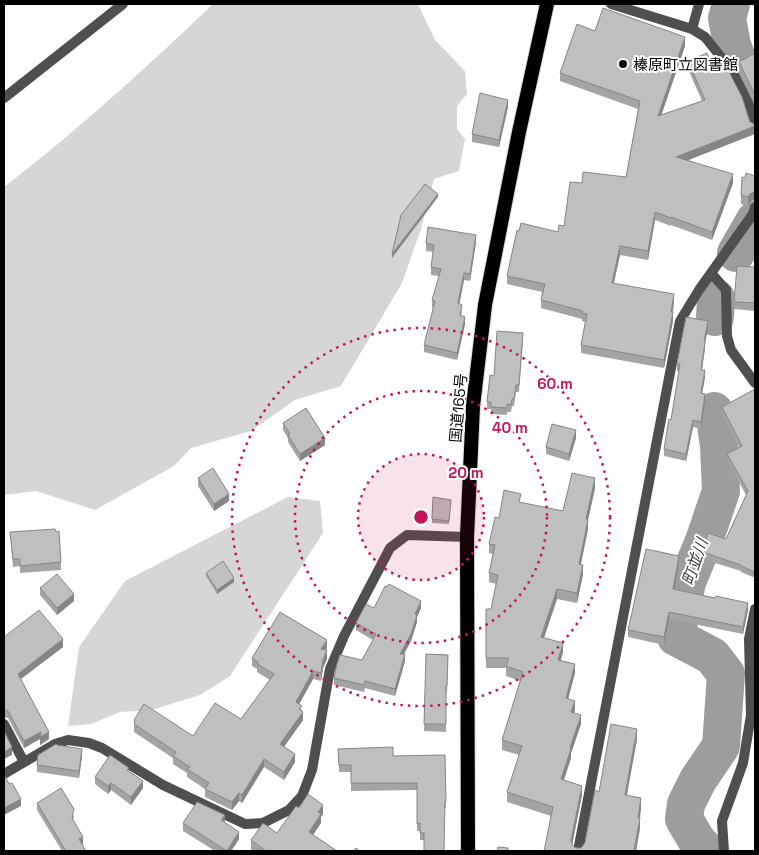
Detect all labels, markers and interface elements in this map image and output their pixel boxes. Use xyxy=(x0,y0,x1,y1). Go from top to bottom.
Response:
place label: 榛原町立図書館 xyxy=(633,55,738,74)
marker: 榛原町立図書館 xyxy=(617,58,629,70)
street label: 国道165号 xyxy=(446,373,470,443)
text: 60 m xyxy=(537,374,573,393)
text: 40 m xyxy=(492,418,528,437)
text: 20 m xyxy=(448,463,484,482)
centre of rings xyxy=(412,508,430,526)
water label: 町並川 xyxy=(677,534,713,588)

